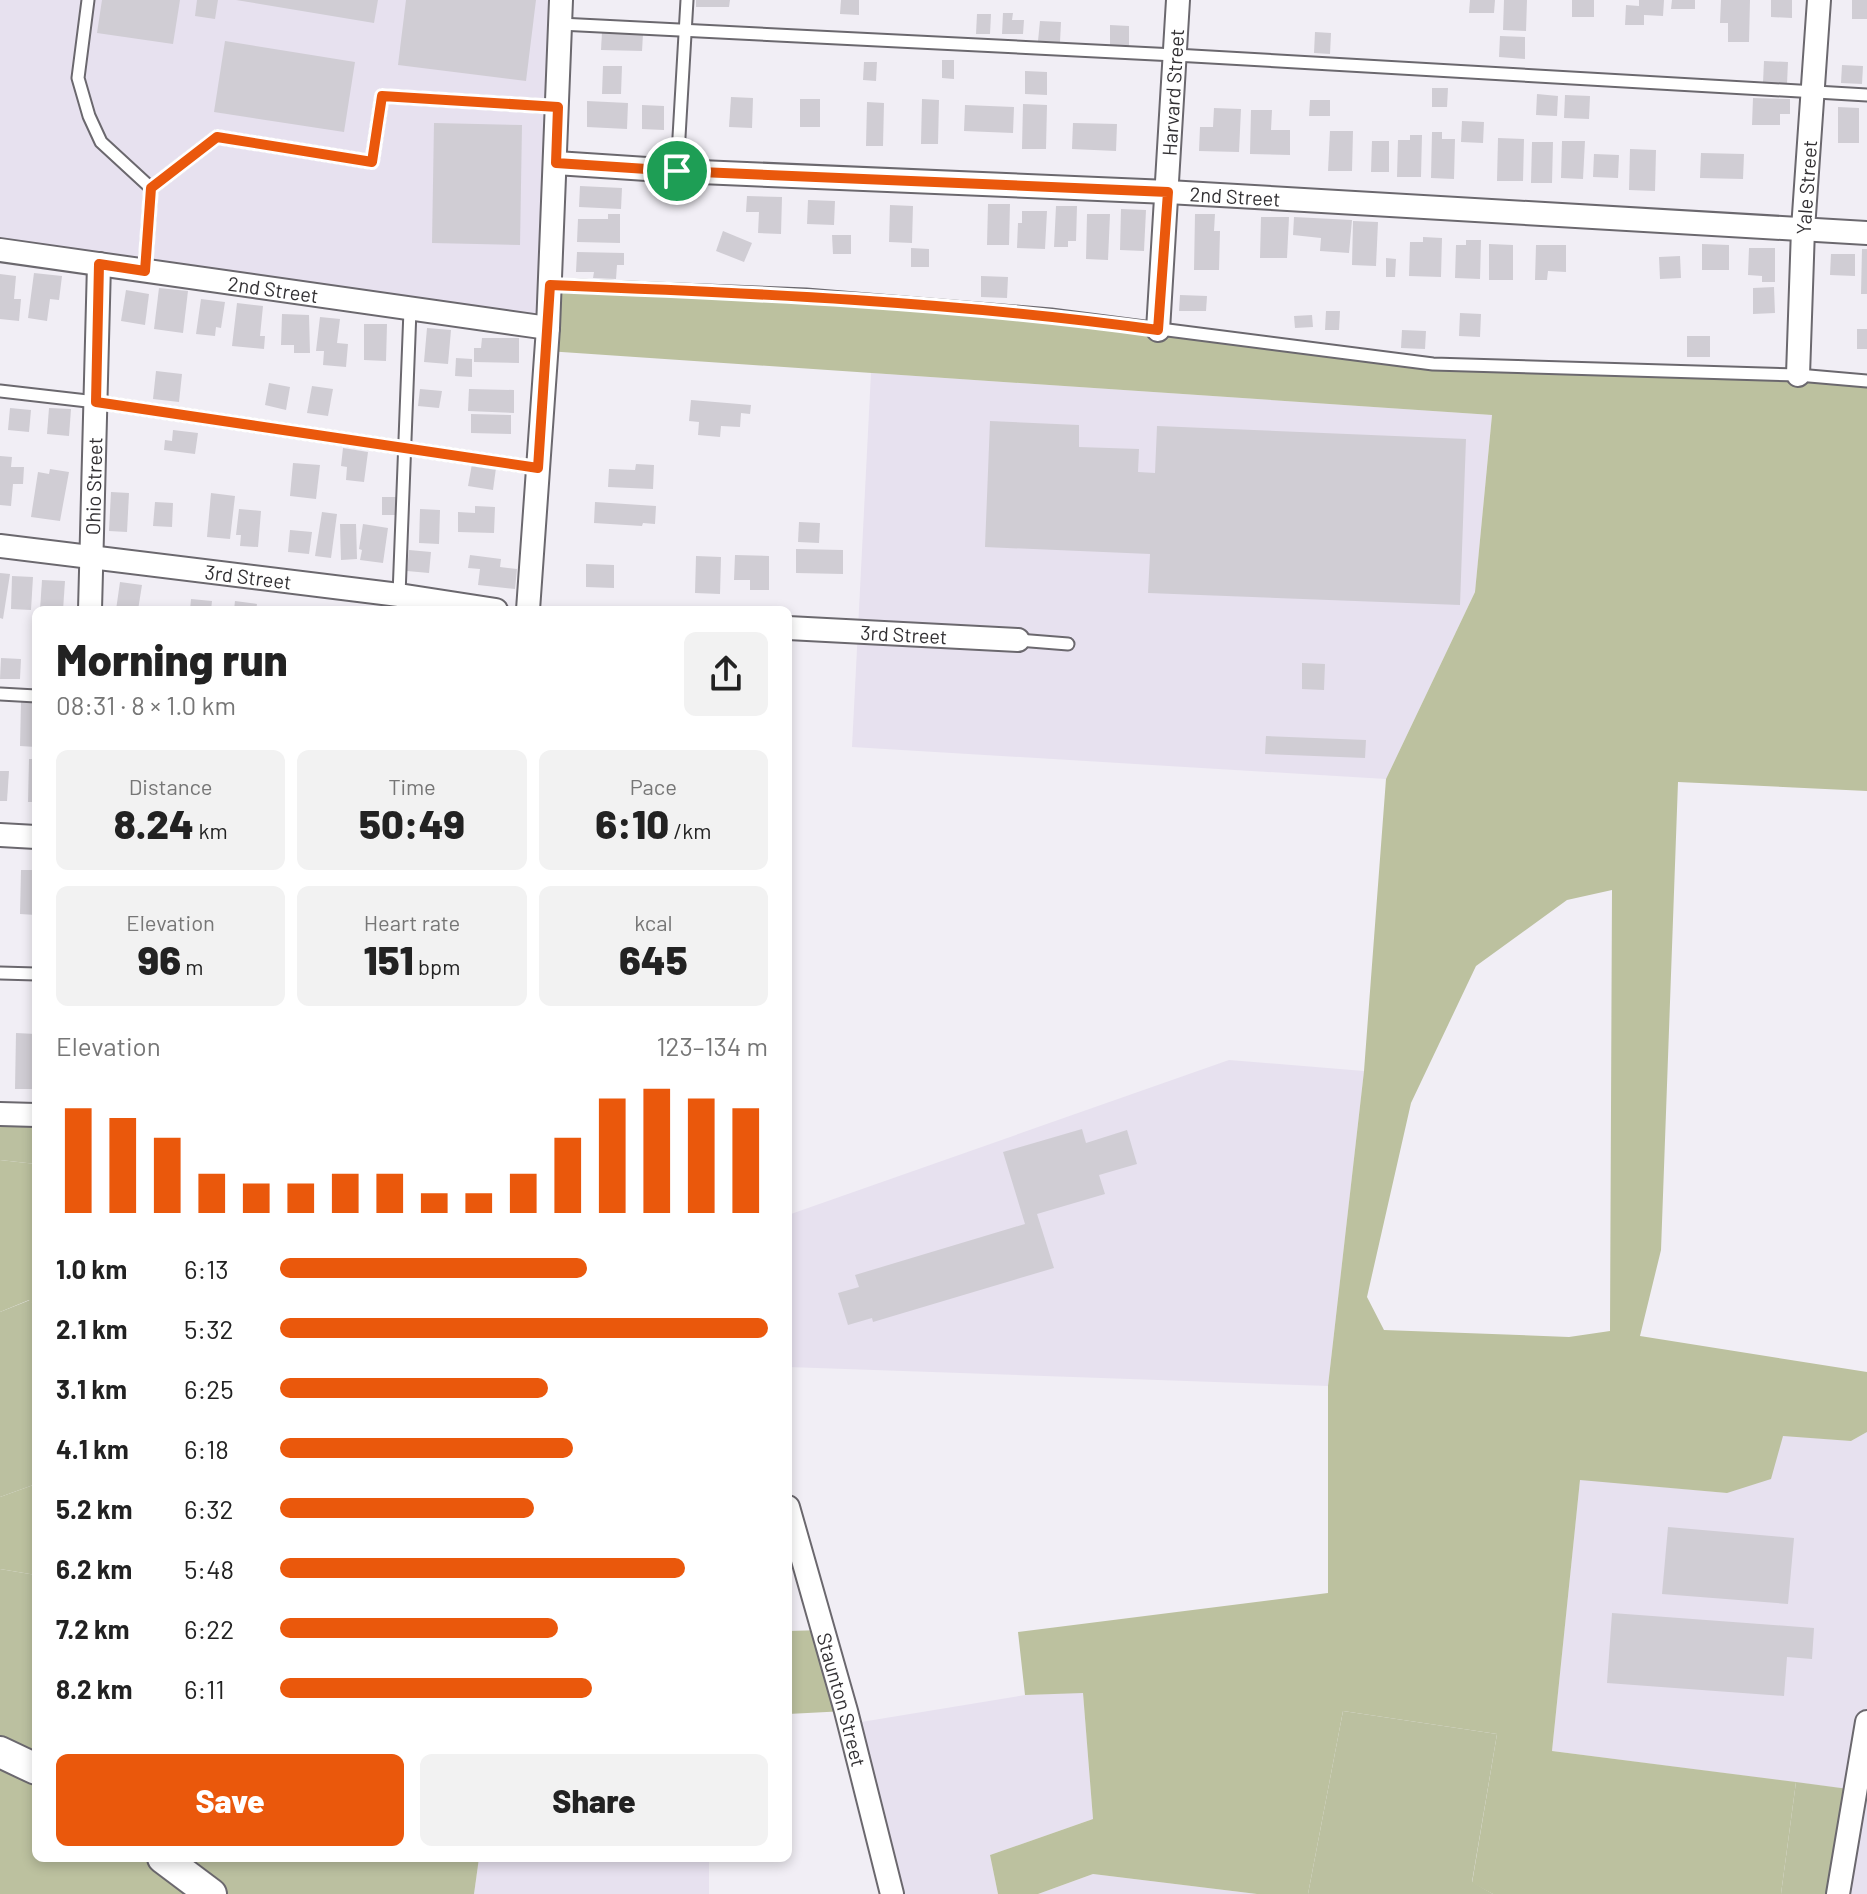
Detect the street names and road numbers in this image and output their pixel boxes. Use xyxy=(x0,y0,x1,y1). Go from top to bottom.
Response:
street label: Harvard Street xyxy=(1157,28,1188,157)
street label: Yale Street xyxy=(1791,139,1821,235)
street label: 2nd Street xyxy=(1189,181,1281,211)
street label: 2nd Street xyxy=(227,271,320,307)
street label: Ohio Street xyxy=(80,437,106,535)
street label: 3rd Street xyxy=(203,559,293,594)
street label: 3rd Street xyxy=(860,620,948,648)
street label: Staunton Street xyxy=(812,1630,872,1769)

